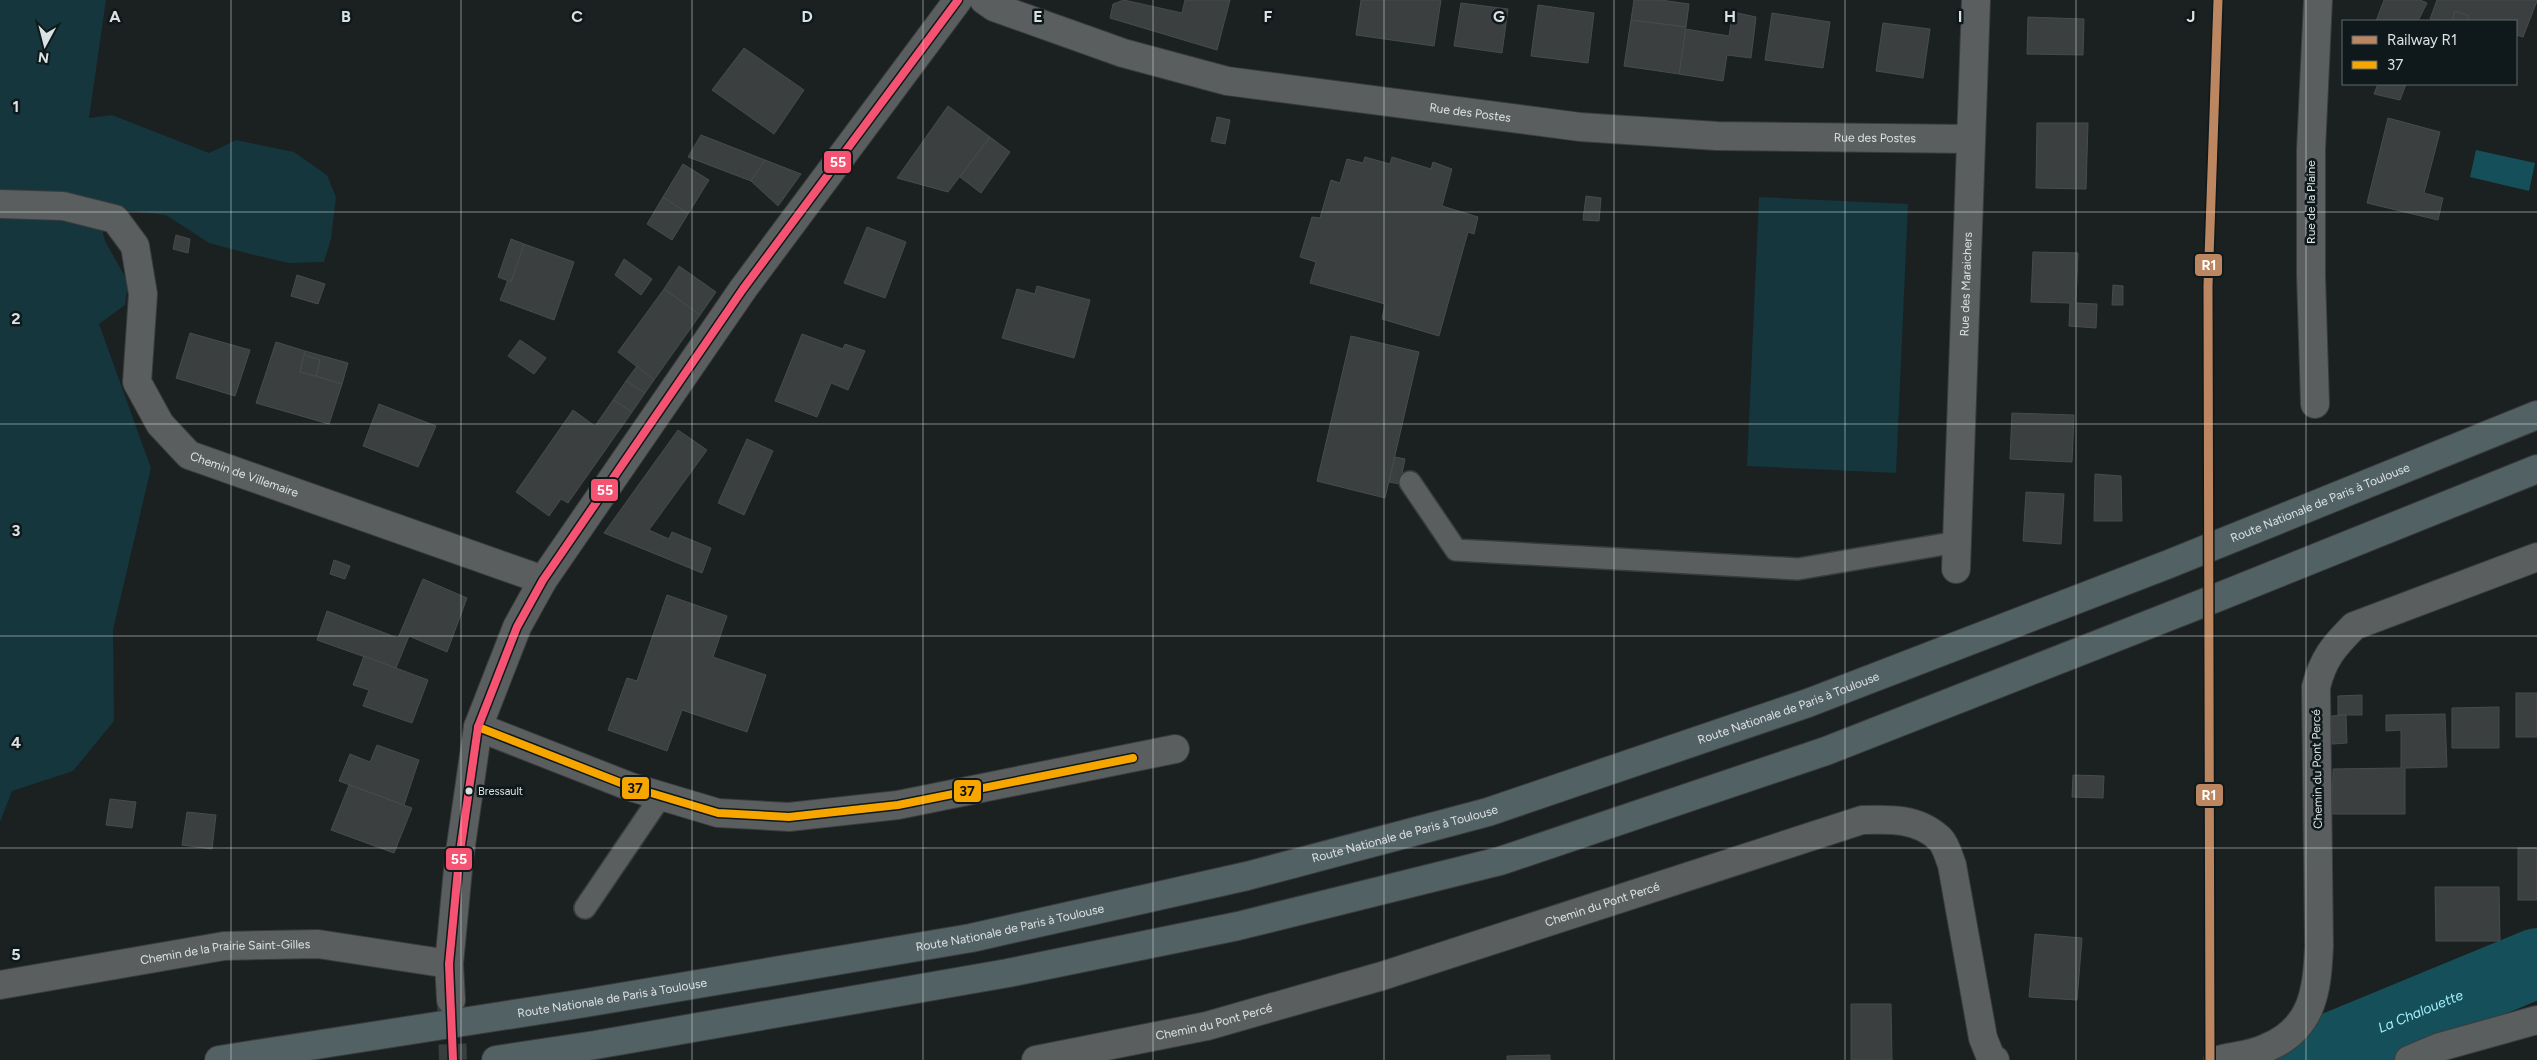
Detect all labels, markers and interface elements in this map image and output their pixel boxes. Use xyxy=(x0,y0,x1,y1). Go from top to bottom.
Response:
text: A xyxy=(109,7,121,26)
text: B xyxy=(341,7,351,26)
text: C xyxy=(571,7,583,26)
text: D xyxy=(801,7,813,26)
text: E xyxy=(1033,7,1043,26)
text: F xyxy=(1264,7,1273,26)
text: G xyxy=(1493,7,1505,26)
text: H xyxy=(1724,7,1736,26)
text: I xyxy=(1958,7,1962,26)
text: J xyxy=(2187,7,2195,26)
north arrow xyxy=(20,20,70,70)
legend xyxy=(2342,20,2517,85)
text: Railway R1 xyxy=(2387,31,2457,49)
text: N xyxy=(37,48,50,67)
text: 37 xyxy=(2387,56,2403,74)
text: 1 xyxy=(13,97,19,116)
street label: Rue des Postes xyxy=(1429,100,1512,125)
street label: Rue des Postes xyxy=(1834,130,1916,145)
line badge: 55 xyxy=(823,150,852,174)
text: 55 xyxy=(830,154,846,171)
street label: Rue de la Plaine xyxy=(2304,160,2318,244)
street label: Rue des Maraichers xyxy=(1957,231,1975,337)
line badge: R1 xyxy=(2194,253,2223,277)
text: R1 xyxy=(2202,257,2216,274)
text: 2 xyxy=(11,309,21,328)
street label: Chemin de Villemaire xyxy=(188,449,301,500)
street label: Route Nationale de Paris à Toulouse xyxy=(2228,460,2412,545)
line badge: 55 xyxy=(590,478,619,502)
text: 55 xyxy=(597,482,613,499)
text: 3 xyxy=(12,521,21,540)
street label: Route Nationale de Paris à Toulouse xyxy=(1696,669,1882,747)
street label: Chemin du Pont Percé xyxy=(2309,709,2325,829)
text: 4 xyxy=(11,733,21,752)
line badge: 37 xyxy=(621,776,650,800)
line badge: 37 xyxy=(953,779,982,803)
text: 37 xyxy=(627,780,643,797)
text: 37 xyxy=(959,783,975,800)
line badge: R1 xyxy=(2195,783,2224,807)
place label: Bressault xyxy=(478,785,523,798)
marker: Bressault xyxy=(464,786,474,796)
text: R1 xyxy=(2202,787,2216,804)
street label: Route Nationale de Paris à Toulouse xyxy=(1310,802,1500,866)
line badge: 55 xyxy=(445,847,473,871)
text: 55 xyxy=(451,851,467,868)
street label: Chemin du Pont Percé xyxy=(1543,879,1662,930)
street label: Route Nationale de Paris à Toulouse xyxy=(915,901,1106,954)
street label: Chemin de la Prairie Saint-Gilles xyxy=(139,937,311,967)
text: 5 xyxy=(11,945,21,964)
street label: Route Nationale de Paris à Toulouse xyxy=(516,975,708,1020)
water label: La Chalouette xyxy=(2376,986,2466,1037)
street label: Chemin du Pont Percé xyxy=(1154,1001,1274,1043)

